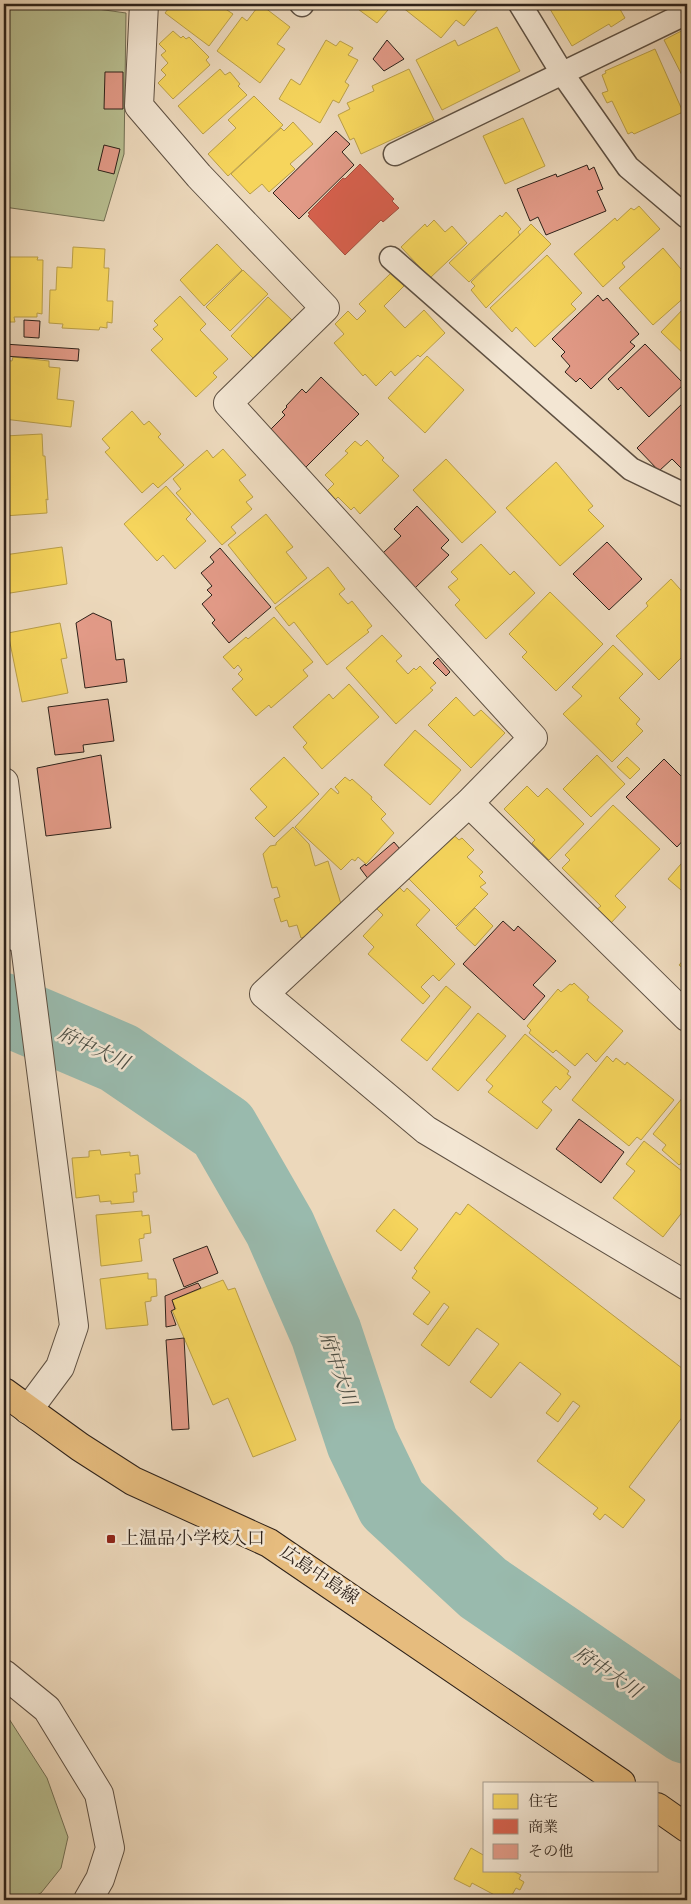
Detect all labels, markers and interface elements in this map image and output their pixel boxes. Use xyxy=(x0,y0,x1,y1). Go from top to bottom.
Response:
water label: 府中大川 xyxy=(53,1021,135,1078)
water label: 府中大川 xyxy=(312,1329,362,1411)
place label: 上温品小学校入口 xyxy=(121,1527,265,1552)
marker: 上温品小学校入口 xyxy=(105,1533,117,1545)
street label: 広島中島線 xyxy=(275,1540,363,1612)
water label: 府中大川 xyxy=(568,1641,647,1706)
legend xyxy=(483,1782,658,1872)
text: 住宅 xyxy=(528,1792,558,1813)
text: 商業 xyxy=(528,1818,558,1839)
text: その他 xyxy=(528,1842,573,1863)

